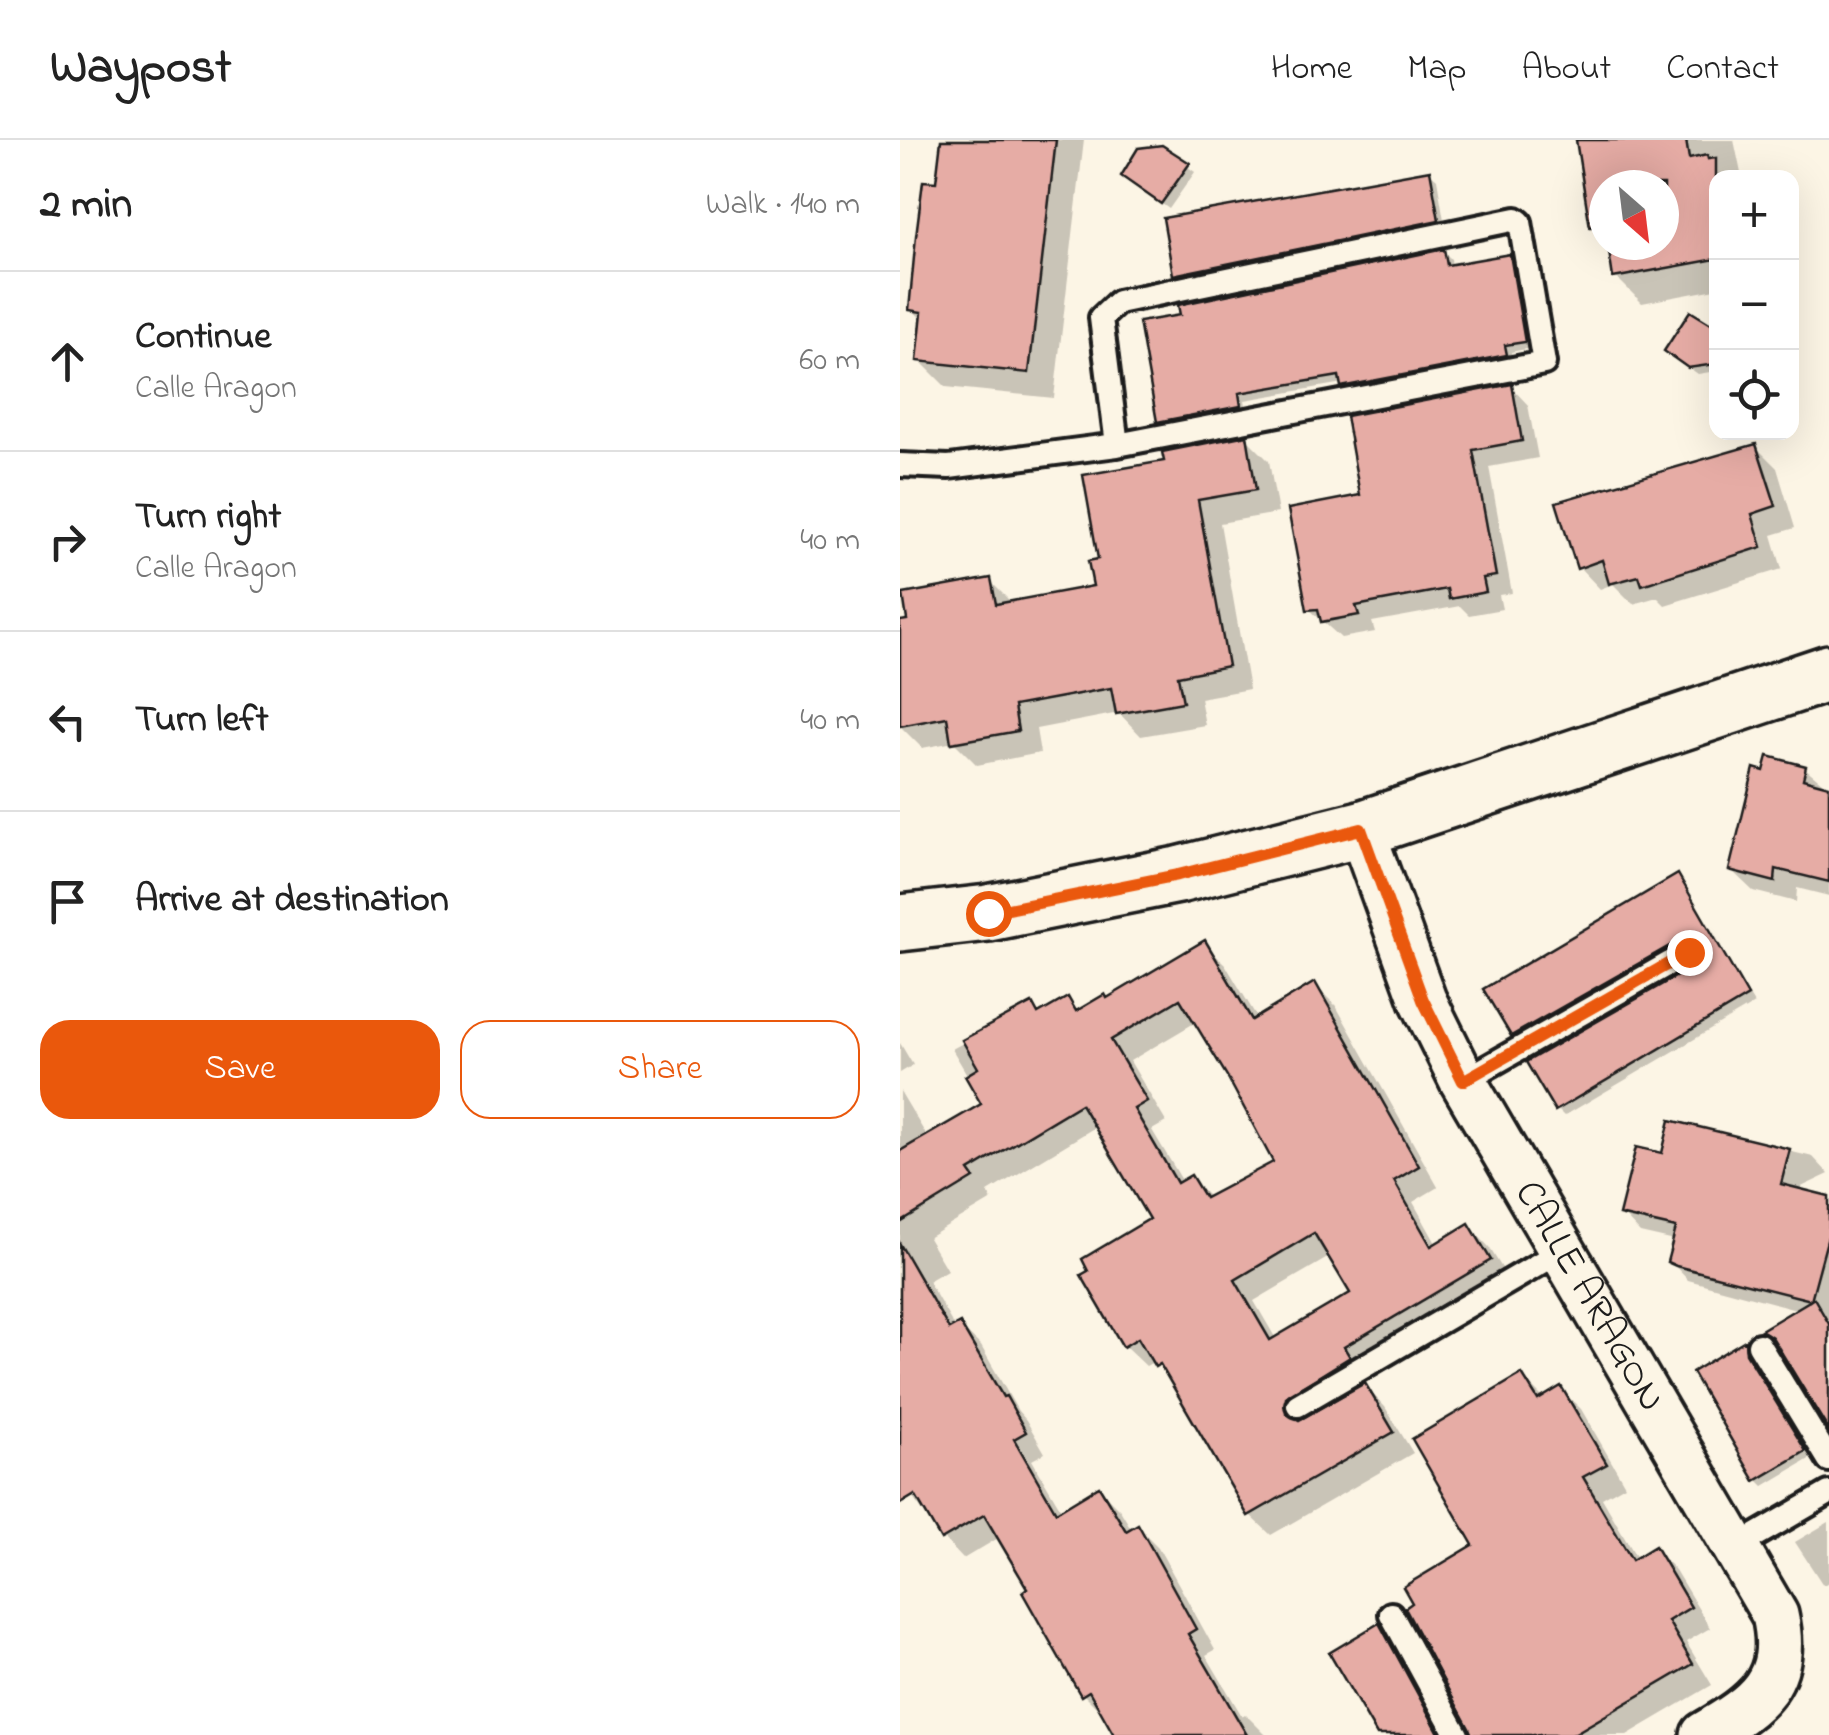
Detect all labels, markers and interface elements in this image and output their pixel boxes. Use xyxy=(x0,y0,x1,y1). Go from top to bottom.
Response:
text: Waypost xyxy=(50,34,231,104)
text: Home xyxy=(1271,44,1352,95)
text: Map xyxy=(1407,44,1466,95)
text: About xyxy=(1521,44,1611,95)
text: Contact xyxy=(1666,44,1779,95)
north arrow xyxy=(1589,170,1679,260)
map controls xyxy=(1709,170,1799,440)
button: + xyxy=(1709,170,1799,260)
text: 2 min xyxy=(40,175,132,236)
text: Walk · 140 m xyxy=(706,182,860,229)
button: − xyxy=(1709,260,1799,350)
text: Continue xyxy=(135,310,271,366)
icon: ahead xyxy=(40,334,95,389)
text: 60 m xyxy=(799,338,860,385)
button: locate xyxy=(1709,350,1799,440)
text: Calle Aragon xyxy=(135,366,297,413)
text: Turn right xyxy=(135,490,281,546)
icon: right xyxy=(40,514,95,569)
text: 40 m xyxy=(800,518,860,565)
text: Calle Aragon xyxy=(135,546,297,593)
text: Turn left xyxy=(135,693,268,749)
icon: left xyxy=(40,694,95,749)
text: 40 m xyxy=(800,698,860,745)
text: Arrive at destination xyxy=(135,873,449,929)
icon: arrive xyxy=(40,874,95,929)
route start xyxy=(966,891,1012,937)
route end xyxy=(1667,930,1713,976)
button: Save xyxy=(40,1020,440,1119)
button: Share xyxy=(460,1020,860,1119)
street label: CALLE ARAGON xyxy=(1498,1170,1680,1423)

